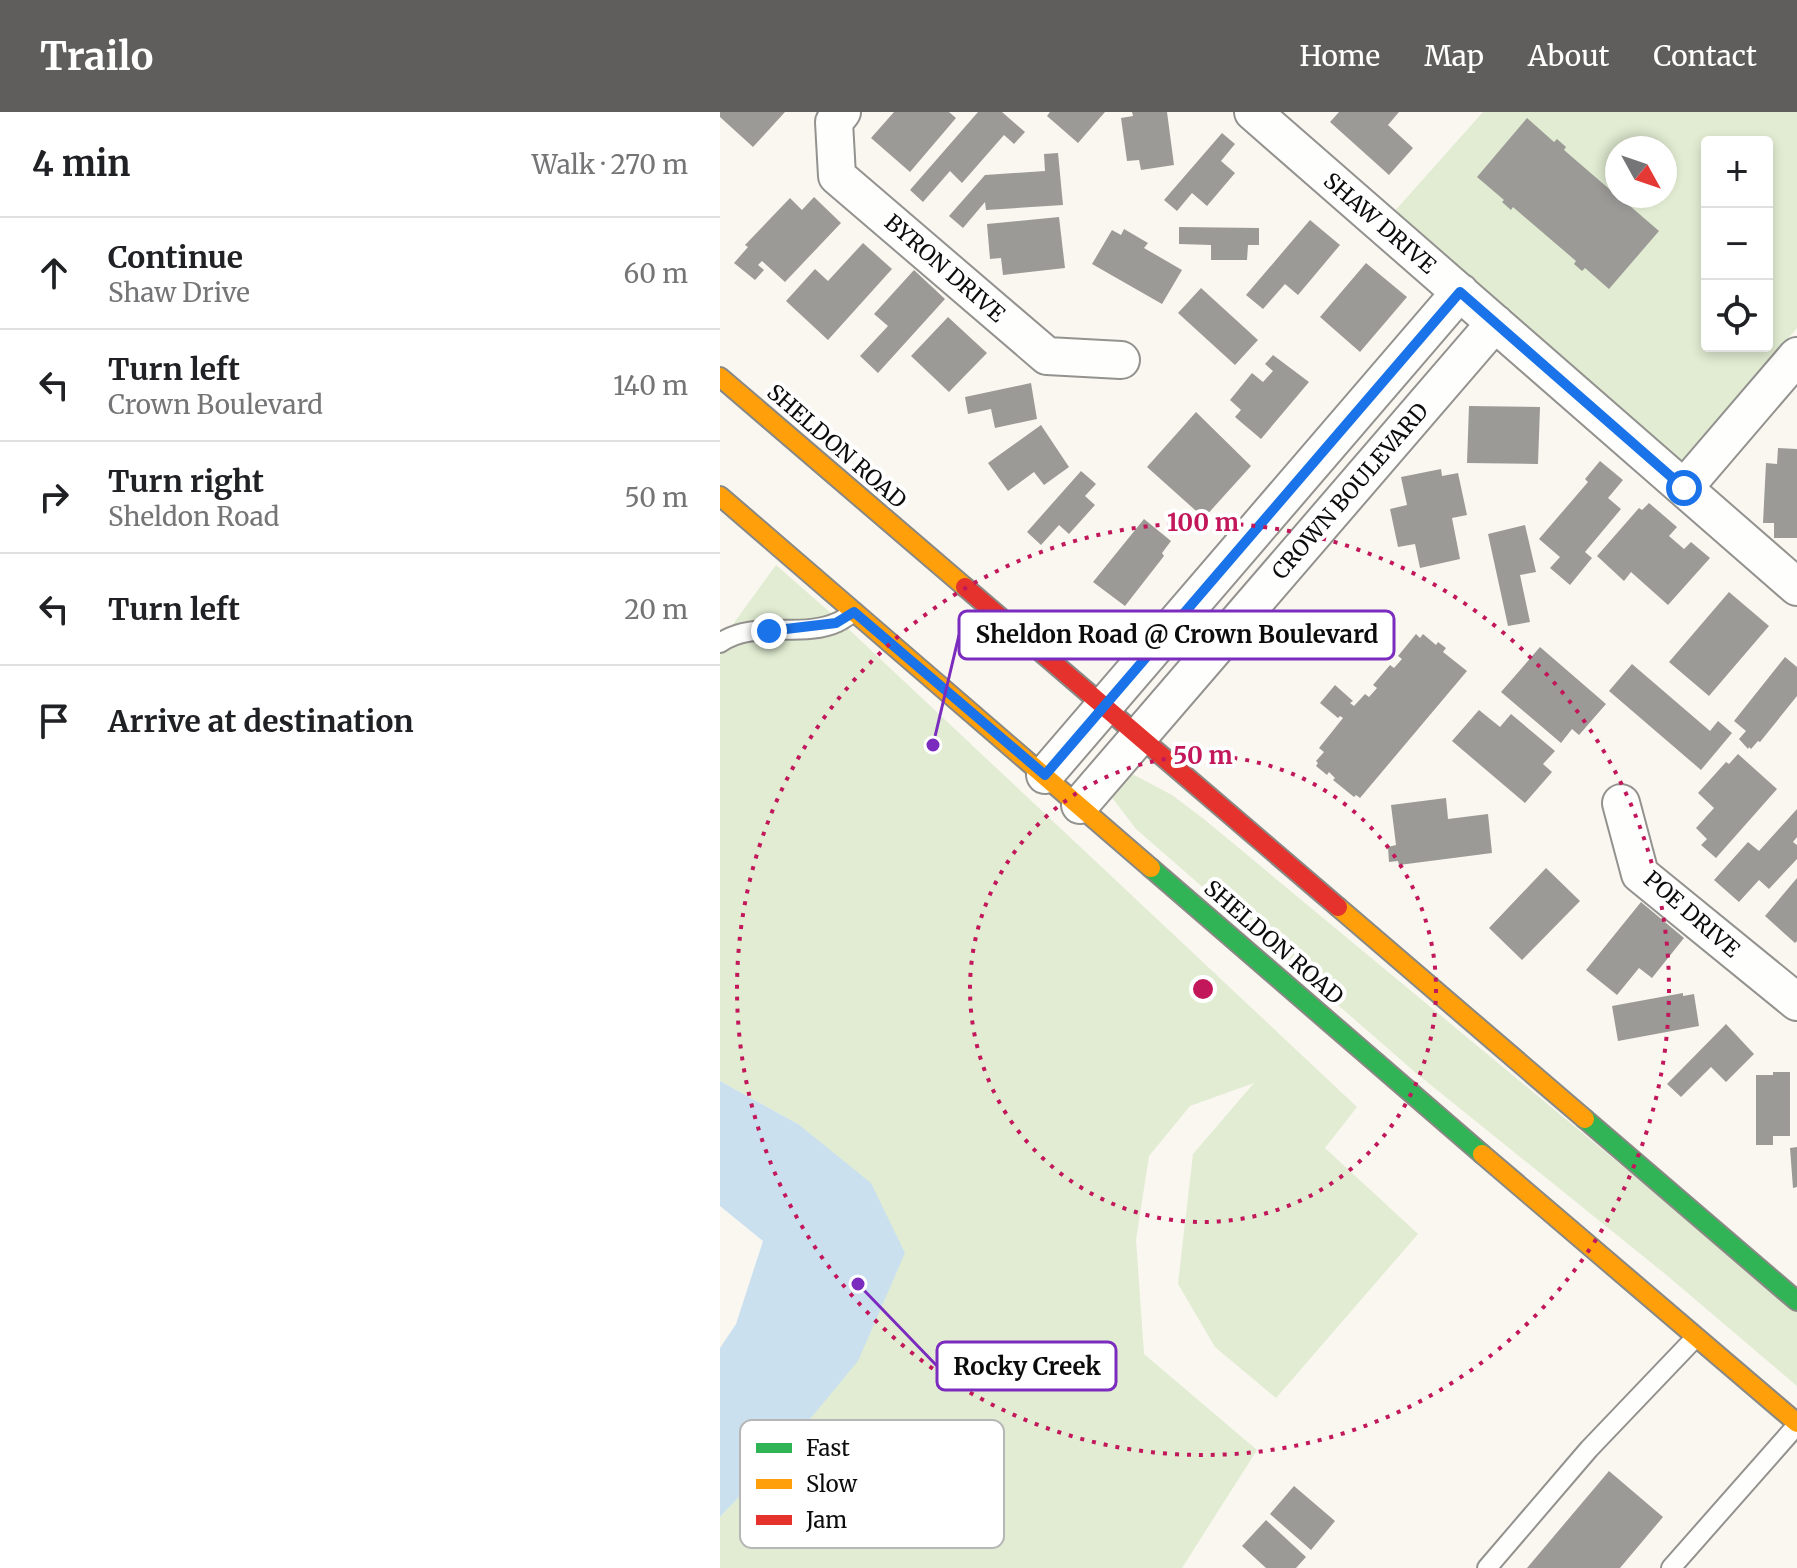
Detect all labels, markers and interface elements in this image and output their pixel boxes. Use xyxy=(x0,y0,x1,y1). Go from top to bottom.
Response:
text: Trailo xyxy=(40,33,153,80)
text: Home xyxy=(1299,38,1380,74)
text: Map xyxy=(1424,38,1484,74)
text: About xyxy=(1528,38,1609,74)
text: Contact xyxy=(1653,38,1757,74)
north arrow xyxy=(1605,136,1677,208)
map controls xyxy=(1701,136,1773,352)
button: + xyxy=(1701,136,1773,208)
text: 4 min xyxy=(32,143,130,185)
text: Walk · 270 m xyxy=(532,148,688,181)
street label: SHAW DRIVE xyxy=(1318,166,1442,280)
street label: BYRON DRIVE xyxy=(879,208,1011,328)
button: − xyxy=(1701,208,1773,280)
text: Continue xyxy=(108,238,243,276)
icon: ahead xyxy=(32,251,76,295)
text: 60 m xyxy=(624,257,688,290)
text: Shaw Drive xyxy=(108,276,250,309)
button: locate xyxy=(1701,280,1773,352)
text: Turn left xyxy=(108,350,240,388)
icon: left xyxy=(32,363,76,407)
text: 140 m xyxy=(613,369,688,402)
street label: SHELDON ROAD xyxy=(762,378,912,514)
text: Crown Boulevard xyxy=(108,388,323,421)
street label: CROWN BOULEVARD xyxy=(1266,397,1434,585)
text: Turn right xyxy=(108,462,264,500)
route start xyxy=(1666,470,1702,506)
icon: right xyxy=(32,475,76,519)
text: 50 m xyxy=(624,481,688,514)
text: Sheldon Road xyxy=(108,500,279,533)
text: 100 m xyxy=(1167,507,1239,538)
icon: left xyxy=(32,587,76,631)
text: Turn left xyxy=(108,590,240,628)
text: 20 m xyxy=(624,593,688,626)
callout: Sheldon Road @ Crown Boulevard xyxy=(959,611,1394,659)
route end xyxy=(751,613,787,649)
text: Sheldon Road @ Crown Boulevard xyxy=(976,619,1379,650)
icon: arrive xyxy=(32,699,76,743)
text: Arrive at destination xyxy=(108,702,414,740)
text: 50 m xyxy=(1173,740,1233,771)
street label: POE DRIVE xyxy=(1638,865,1746,963)
street label: SHELDON ROAD xyxy=(1199,874,1349,1010)
centre of rings xyxy=(1189,975,1217,1003)
callout: Rocky Creek xyxy=(937,1342,1116,1390)
text: Rocky Creek xyxy=(953,1351,1101,1382)
legend xyxy=(740,1420,1004,1548)
text: Fast xyxy=(806,1434,850,1462)
text: Slow xyxy=(806,1470,857,1498)
text: Jam xyxy=(805,1506,847,1534)

